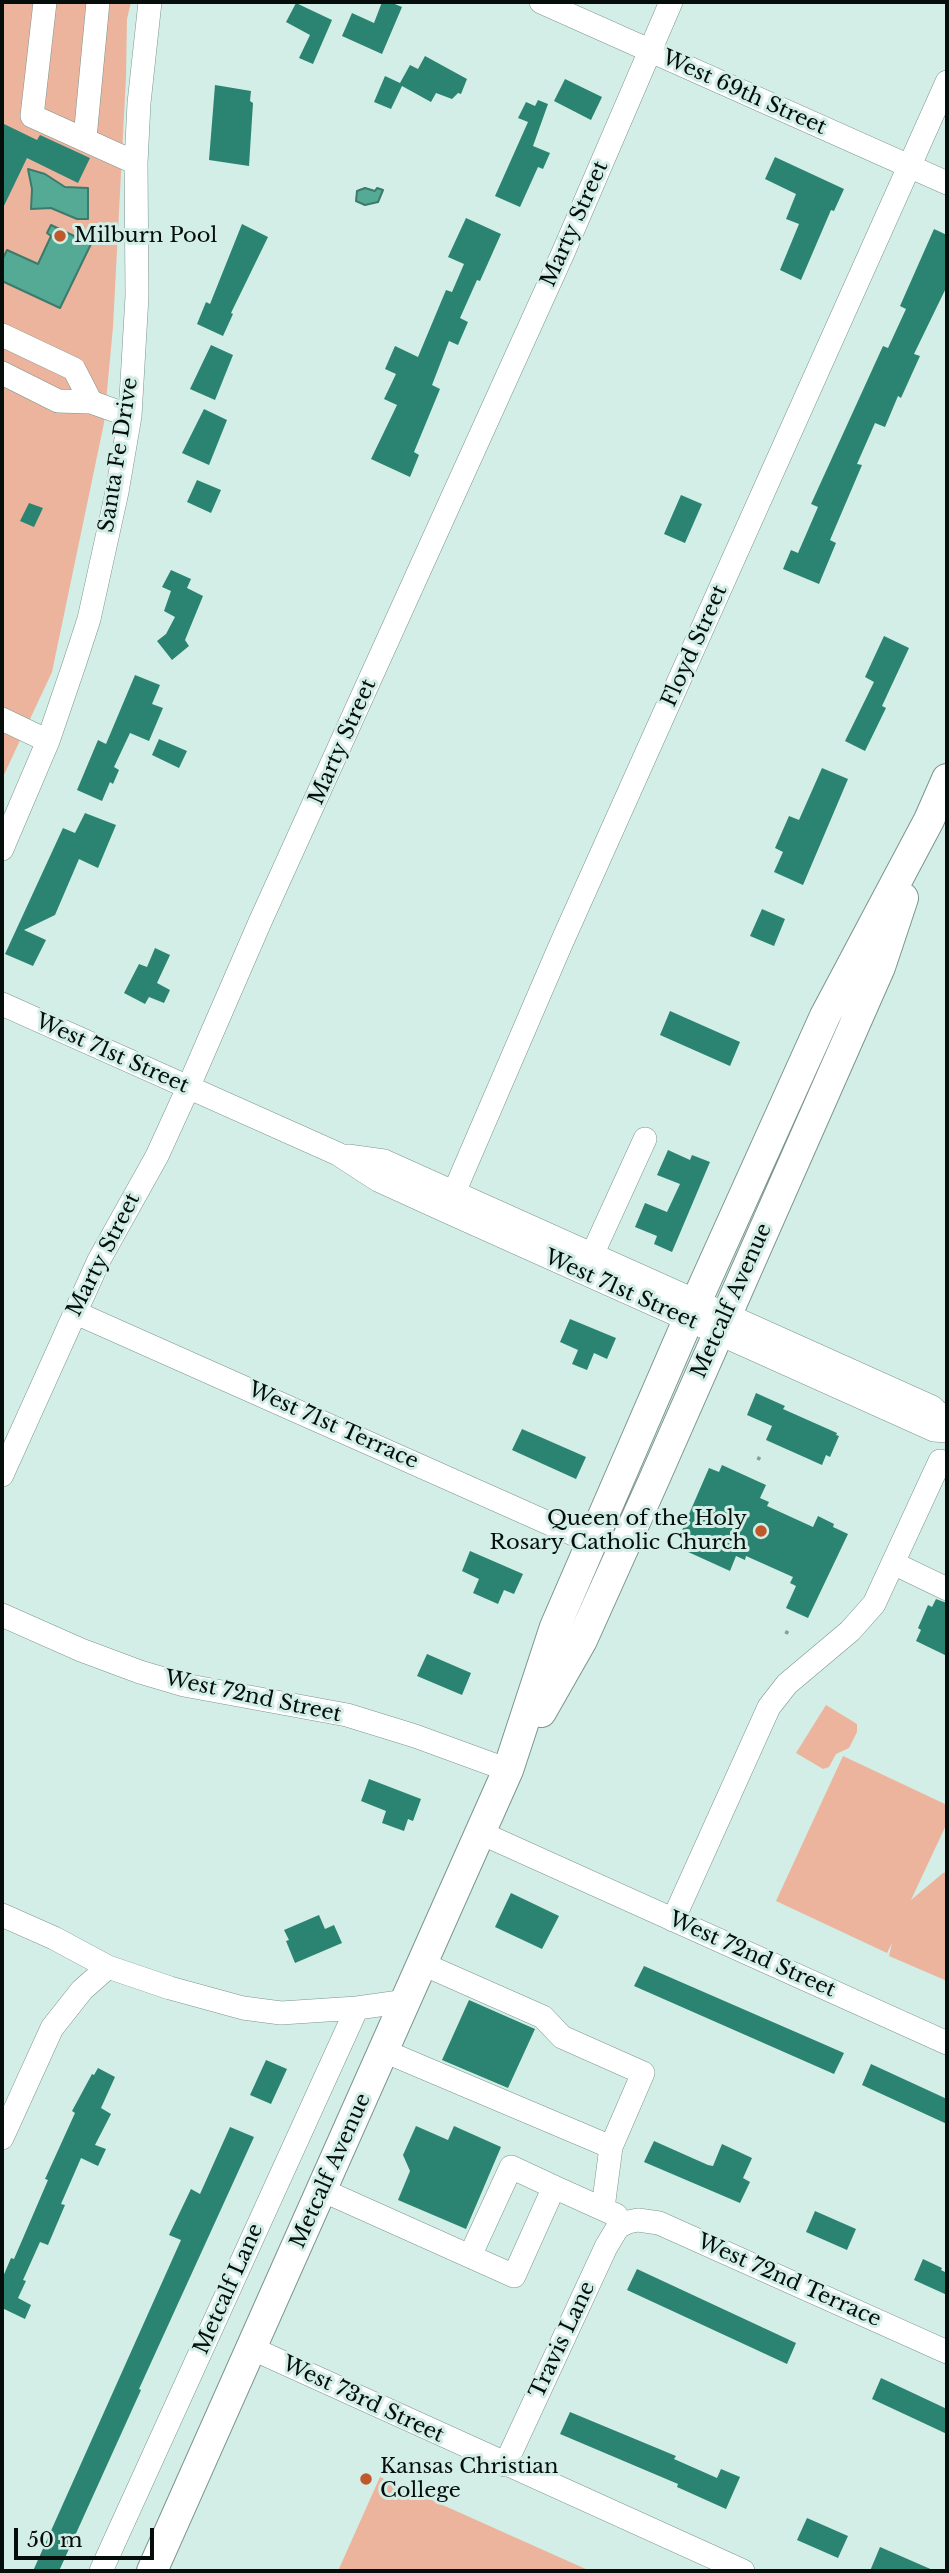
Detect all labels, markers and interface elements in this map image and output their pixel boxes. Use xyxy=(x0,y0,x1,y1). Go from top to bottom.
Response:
street label: West 69th Street xyxy=(658,45,830,141)
street label: Marty Street xyxy=(536,157,614,291)
place label: Milburn Pool xyxy=(74,223,217,249)
marker: Milburn Pool xyxy=(52,228,68,244)
street label: Santa Fe Drive xyxy=(94,376,144,534)
street label: Floyd Street xyxy=(657,581,733,711)
street label: Marty Street xyxy=(304,675,382,809)
street label: West 71st Street xyxy=(31,1009,193,1099)
street label: Marty Street xyxy=(62,1189,146,1321)
street label: Metcalf Avenue xyxy=(687,1220,777,1382)
street label: West 71st Street xyxy=(540,1245,702,1335)
street label: West 71st Terrace xyxy=(244,1377,422,1475)
place label: Queen of the Holy Rosary Catholic Church xyxy=(490,1506,747,1556)
marker: Queen of the Holy Rosary Catholic Church xyxy=(753,1523,769,1539)
street label: West 72nd Street xyxy=(162,1666,344,1728)
street label: West 72nd Street xyxy=(665,1907,839,2003)
street label: Metcalf Avenue xyxy=(286,2090,376,2252)
street label: Metcalf Lane xyxy=(189,2220,269,2358)
street label: West 72nd Terrace xyxy=(693,2229,885,2333)
street label: Travis Lane xyxy=(525,2278,601,2402)
street label: West 73rd Street xyxy=(278,2352,448,2448)
place label: Kansas Christian College xyxy=(380,2454,558,2504)
marker: Kansas Christian College xyxy=(358,2471,374,2487)
scale bar xyxy=(18,2514,158,2558)
text: 50 m xyxy=(27,2527,82,2553)

